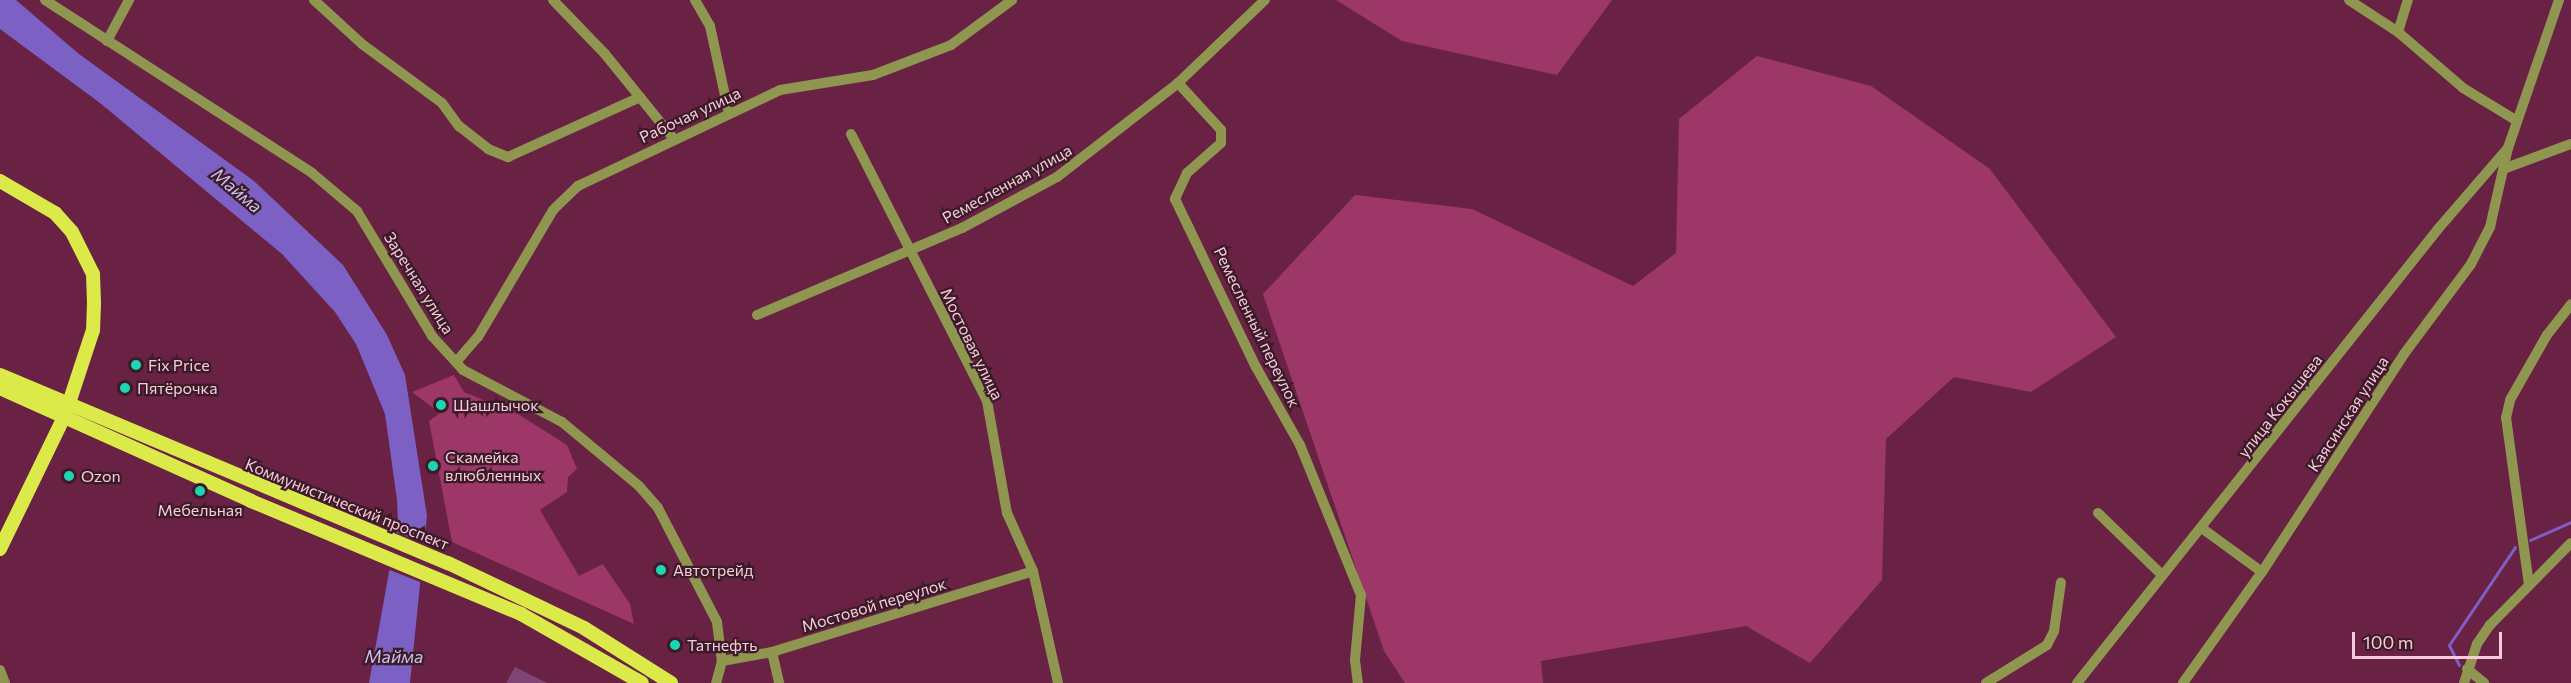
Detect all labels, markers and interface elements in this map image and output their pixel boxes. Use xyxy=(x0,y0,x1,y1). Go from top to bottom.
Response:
street label: Рабочая улица xyxy=(636,83,744,147)
street label: Ремесленная улица xyxy=(939,140,1075,228)
water label: Майма xyxy=(208,163,266,217)
street label: Заречная улица xyxy=(380,229,458,337)
street label: Ремесленный переулок xyxy=(1210,244,1304,410)
street label: Мостовая улица xyxy=(937,285,1007,403)
street label: улица Кокышева xyxy=(2234,351,2326,461)
street label: Каясинская улица xyxy=(2304,353,2392,475)
place label: Fix Price xyxy=(148,355,210,375)
marker: Fix Price xyxy=(129,358,143,372)
place label: Пятёрочка xyxy=(137,378,217,398)
marker: Пятёрочка xyxy=(118,381,132,395)
place label: Шашлычок xyxy=(453,395,539,415)
marker: Шашлычок xyxy=(434,398,448,412)
place label: Скамейка влюбленных xyxy=(445,447,541,485)
street label: Коммунистический проспект xyxy=(242,454,452,554)
marker: Скамейка влюбленных xyxy=(426,459,440,473)
place label: Ozon xyxy=(81,466,121,486)
marker: Ozon xyxy=(62,469,76,483)
marker: Мебельная xyxy=(193,484,207,498)
place label: Мебельная xyxy=(157,500,243,520)
place label: Автотрейд xyxy=(673,560,753,580)
marker: Автотрейд xyxy=(654,563,668,577)
street label: Мостовой переулок xyxy=(799,574,949,636)
scale bar xyxy=(2355,620,2505,658)
text: 100 m xyxy=(2363,631,2413,653)
place label: Татнефть xyxy=(687,635,757,655)
marker: Татнефть xyxy=(668,638,682,652)
water label: Майма xyxy=(365,645,423,667)

